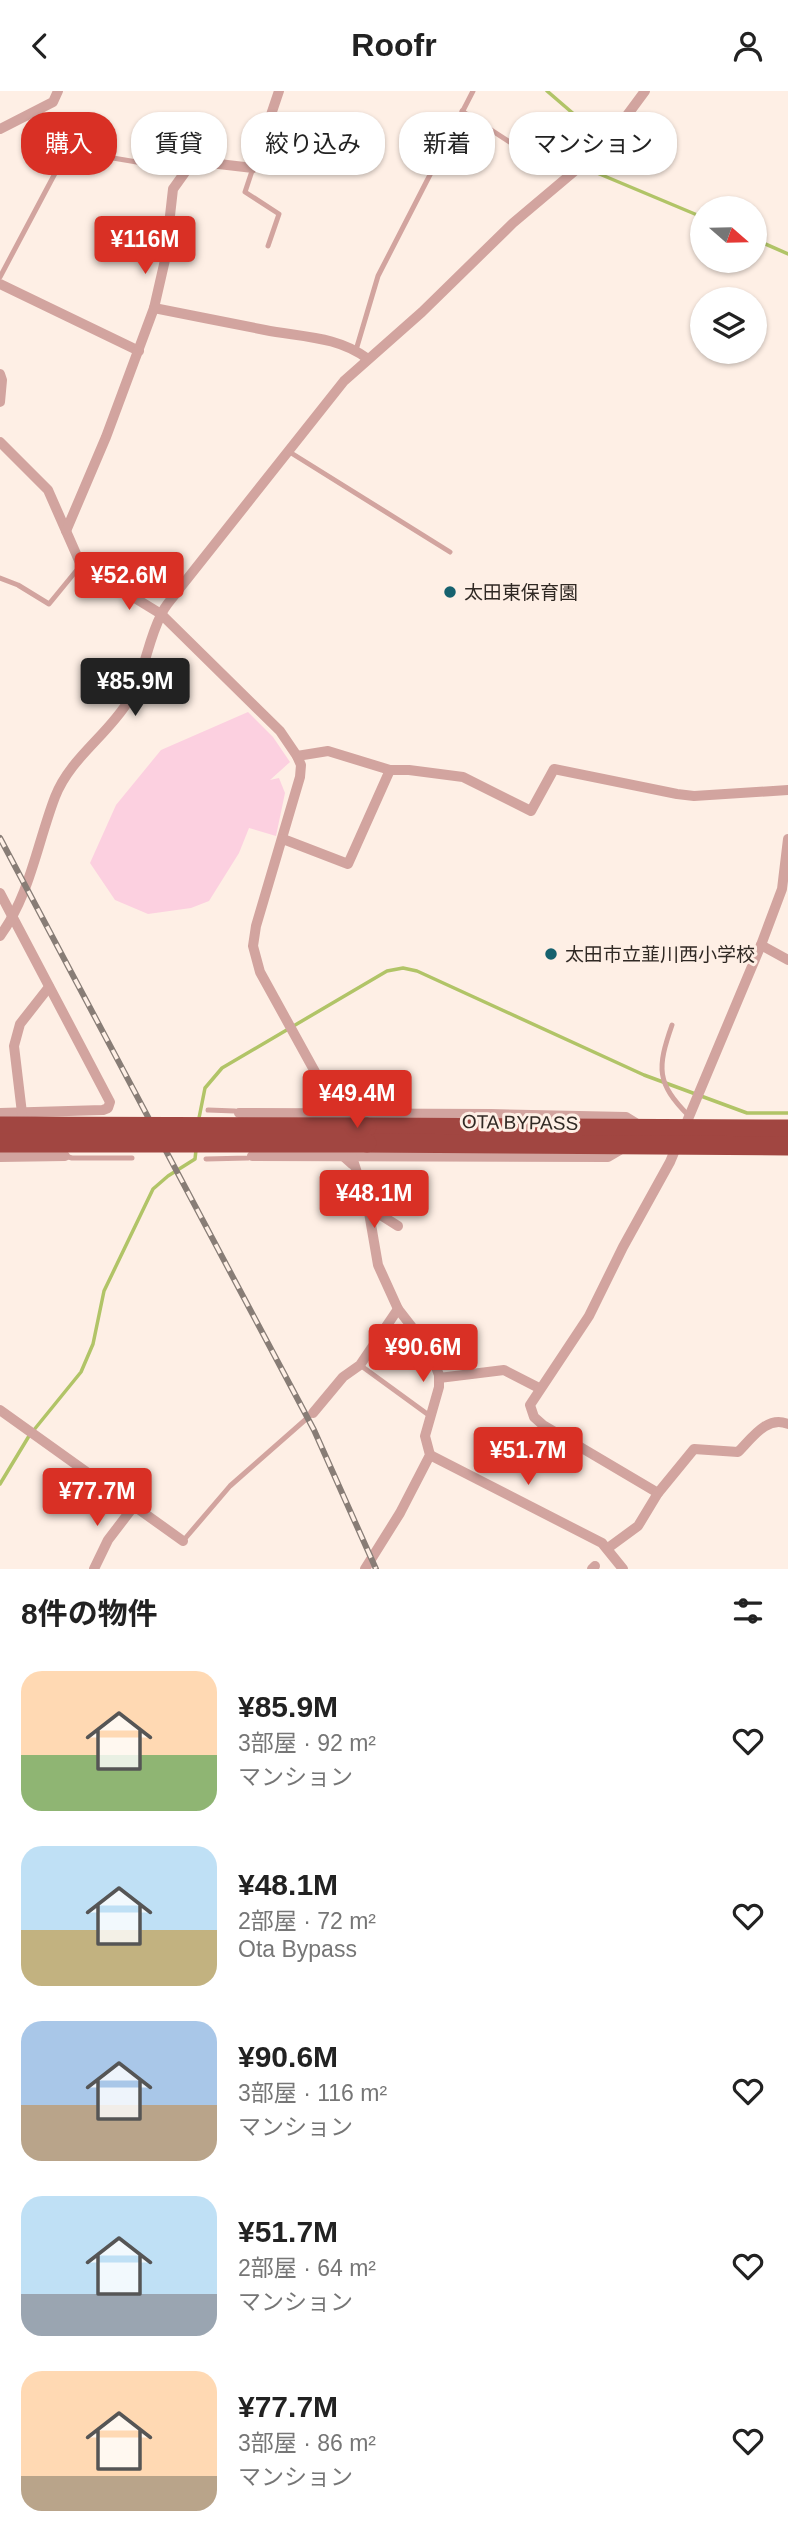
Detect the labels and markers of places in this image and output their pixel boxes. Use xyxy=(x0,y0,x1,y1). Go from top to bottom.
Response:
pin: ¥116M xyxy=(96,216,194,276)
pin: ¥52.6M xyxy=(72,553,186,612)
place label: 太田東保育園 xyxy=(464,582,578,603)
marker: 太田東保育園 xyxy=(442,584,458,600)
pin: ¥85.9M xyxy=(78,659,192,718)
place label: 太田市立韮川西小学校 xyxy=(565,944,755,965)
marker: 太田市立韮川西小学校 xyxy=(543,946,559,962)
pin: ¥49.4M xyxy=(300,1070,414,1130)
pin: ¥48.1M xyxy=(317,1171,431,1230)
pin: ¥90.6M xyxy=(366,1325,480,1384)
pin: ¥51.7M xyxy=(471,1427,585,1487)
pin: ¥77.7M xyxy=(40,1469,154,1528)

